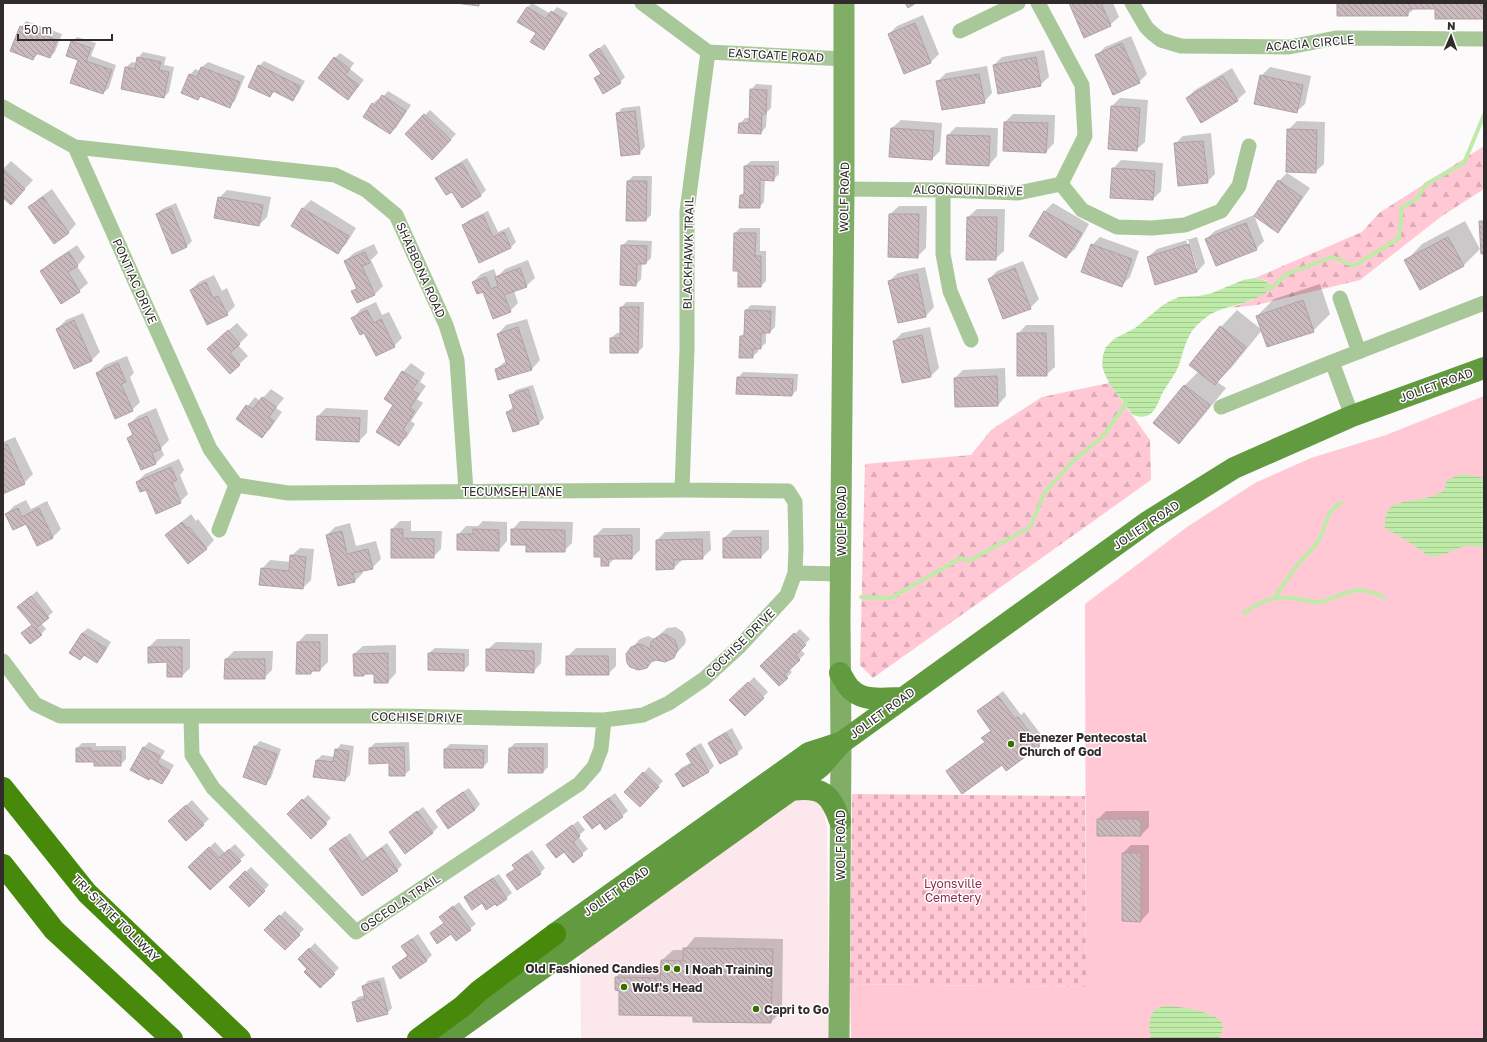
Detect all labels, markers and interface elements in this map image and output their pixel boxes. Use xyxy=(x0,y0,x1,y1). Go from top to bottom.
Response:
scale bar xyxy=(18,16,112,42)
north arrow xyxy=(1431,16,1471,56)
text: N xyxy=(1447,19,1456,32)
text: 50 m xyxy=(24,22,52,37)
street label: ACACIA CIRCLE xyxy=(1265,32,1355,54)
street label: EASTGATE ROAD xyxy=(728,45,824,65)
street label: WOLF ROAD xyxy=(836,162,852,232)
street label: ALGONQUIN DRIVE xyxy=(913,182,1023,198)
street label: BLACKHAWK TRAIL xyxy=(680,196,696,310)
street label: SHABBONA ROAD xyxy=(393,220,449,320)
street label: PONTIAC DRIVE xyxy=(109,236,161,326)
street label: JOLIET ROAD xyxy=(1397,365,1475,405)
street label: TECUMSEH LANE xyxy=(462,484,562,499)
street label: WOLF ROAD xyxy=(834,486,849,556)
street label: JOLIET ROAD xyxy=(1110,497,1182,553)
street label: COCHISE DRIVE xyxy=(702,605,778,681)
street label: JOLIET ROAD xyxy=(846,684,918,742)
street label: COCHISE DRIVE xyxy=(371,709,463,725)
place label: Ebenezer Pentecostal Church of God xyxy=(1019,730,1147,759)
marker: Ebenezer Pentecostal Church of God xyxy=(1006,739,1016,749)
street label: WOLF ROAD xyxy=(833,810,848,880)
street label: JOLIET ROAD xyxy=(580,863,652,919)
street label: TRI-STATE TOLLWAY xyxy=(69,871,163,965)
street label: OSCEOLA TRAIL xyxy=(357,871,443,935)
park label: Lyonsville Cemetery xyxy=(924,876,982,905)
place label: Old Fashioned Candies xyxy=(525,961,659,976)
place label: I Noah Training xyxy=(685,962,773,977)
marker: Old Fashioned Candies xyxy=(662,963,672,973)
marker: I Noah Training xyxy=(672,964,682,974)
place label: Wolf's Head xyxy=(632,980,702,995)
marker: Wolf's Head xyxy=(619,982,629,992)
place label: Capri to Go xyxy=(764,1002,829,1017)
marker: Capri to Go xyxy=(751,1004,761,1014)

